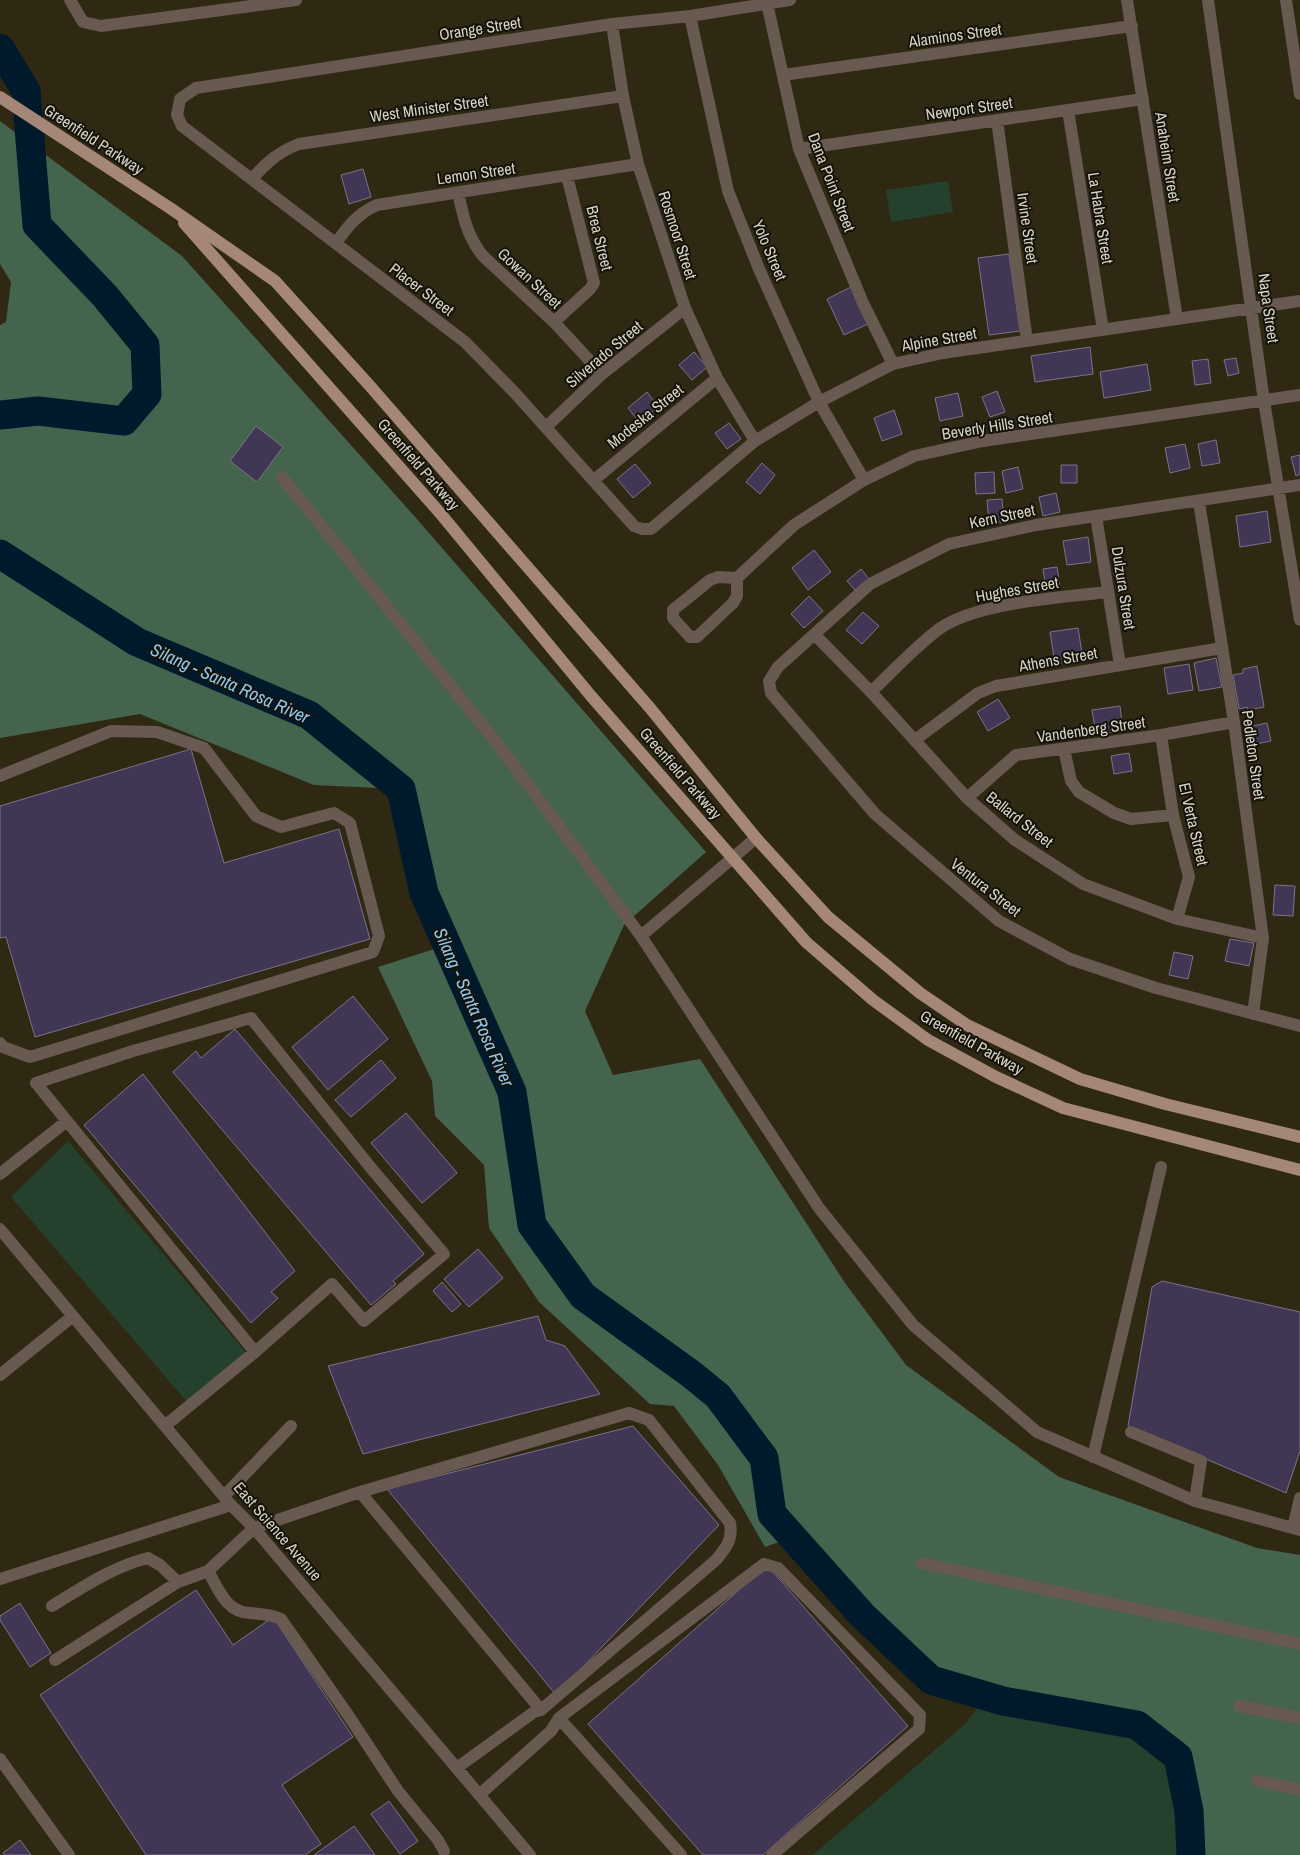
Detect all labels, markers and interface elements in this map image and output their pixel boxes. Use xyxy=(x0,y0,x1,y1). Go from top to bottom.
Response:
street label: Orange Street xyxy=(438,11,523,45)
street label: Alaminos Street xyxy=(906,18,1003,53)
street label: West Minister Street xyxy=(368,89,490,127)
street label: Newport Street xyxy=(924,91,1014,125)
street label: Greenfield Parkway xyxy=(40,98,149,180)
street label: Anaheim Street xyxy=(1150,109,1186,204)
street label: Dana Point Street xyxy=(803,129,861,235)
street label: Lemon Street xyxy=(435,157,517,189)
street label: La Habra Street xyxy=(1083,171,1119,266)
street label: Rosmoor Street xyxy=(653,188,703,282)
street label: Irvine Street xyxy=(1012,191,1044,265)
street label: Brea Street xyxy=(581,203,619,273)
street label: Yolo Street xyxy=(747,216,793,284)
street label: Gowan Street xyxy=(493,243,567,314)
street label: Placer Street xyxy=(385,257,459,321)
street label: Napa Street xyxy=(1253,272,1285,345)
street label: Silverado Street xyxy=(561,315,647,393)
street label: Alpine Street xyxy=(899,322,979,357)
street label: Modeska Street xyxy=(602,378,688,453)
street label: Beverly Hills Street xyxy=(940,405,1054,445)
street label: Greenfield Parkway xyxy=(373,413,465,515)
street label: Kern Street xyxy=(967,498,1037,534)
street label: Dulzura Street xyxy=(1107,545,1141,631)
street label: Hughes Street xyxy=(974,571,1061,607)
water label: Silang - Santa Rosa River xyxy=(147,637,314,730)
street label: Athens Street xyxy=(1016,641,1099,677)
street label: Pedleton Street xyxy=(1237,709,1271,802)
street label: Vandenberg Street xyxy=(1035,710,1147,747)
street label: Greenfield Parkway xyxy=(635,722,727,824)
street label: El Verta Street xyxy=(1174,780,1214,868)
street label: Ballard Street xyxy=(982,786,1058,852)
street label: Ventura Street xyxy=(946,853,1026,922)
water label: Silang - Santa Rosa River xyxy=(428,924,521,1091)
street label: Greenfield Parkway xyxy=(916,1004,1028,1080)
street label: East Science Avenue xyxy=(229,1477,327,1585)

